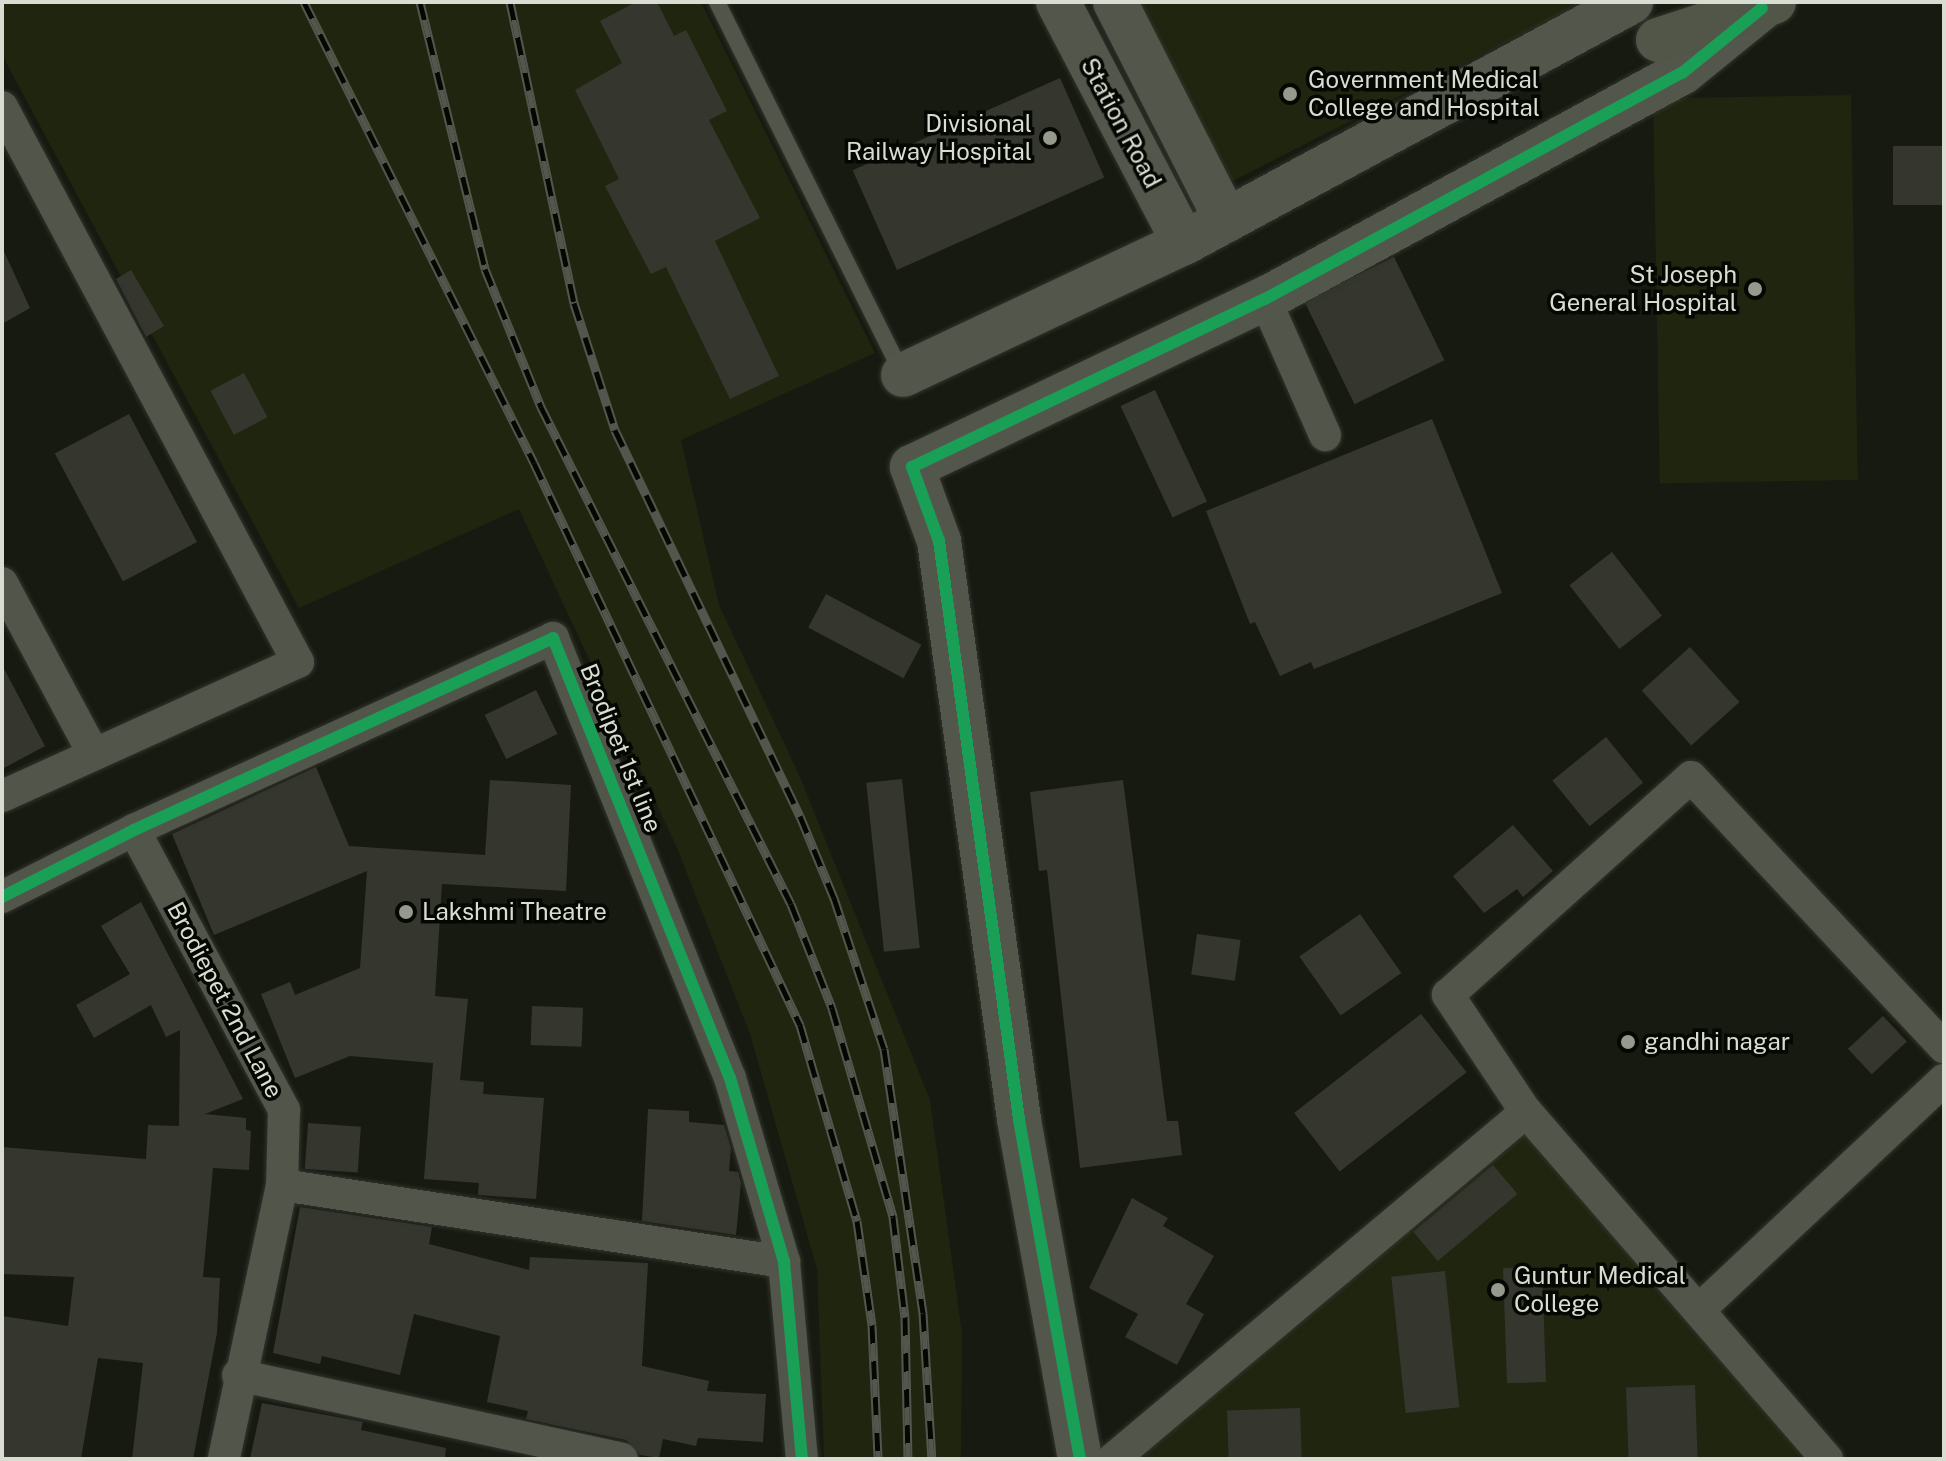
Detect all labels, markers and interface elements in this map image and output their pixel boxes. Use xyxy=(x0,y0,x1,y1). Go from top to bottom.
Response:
street label: Station Road xyxy=(1075,53,1167,193)
place label: Government Medical College and Hospital xyxy=(1308,66,1540,122)
marker: Government Medical College and Hospital xyxy=(1279,83,1301,105)
place label: Divisional Railway Hospital xyxy=(846,110,1032,166)
marker: Divisional Railway Hospital xyxy=(1039,127,1061,149)
place label: St Joseph General Hospital xyxy=(1549,261,1737,317)
marker: St Joseph General Hospital xyxy=(1744,278,1766,300)
street label: Brodipet 1st line xyxy=(574,659,668,837)
street label: Brodiepet 2nd Lane xyxy=(161,897,289,1103)
place label: Lakshmi Theatre xyxy=(422,898,607,926)
marker: Lakshmi Theatre xyxy=(397,903,415,921)
place label: gandhi nagar xyxy=(1644,1028,1790,1056)
marker: gandhi nagar xyxy=(1619,1033,1637,1051)
place label: Guntur Medical College xyxy=(1514,1262,1686,1318)
marker: Guntur Medical College xyxy=(1489,1281,1507,1299)

